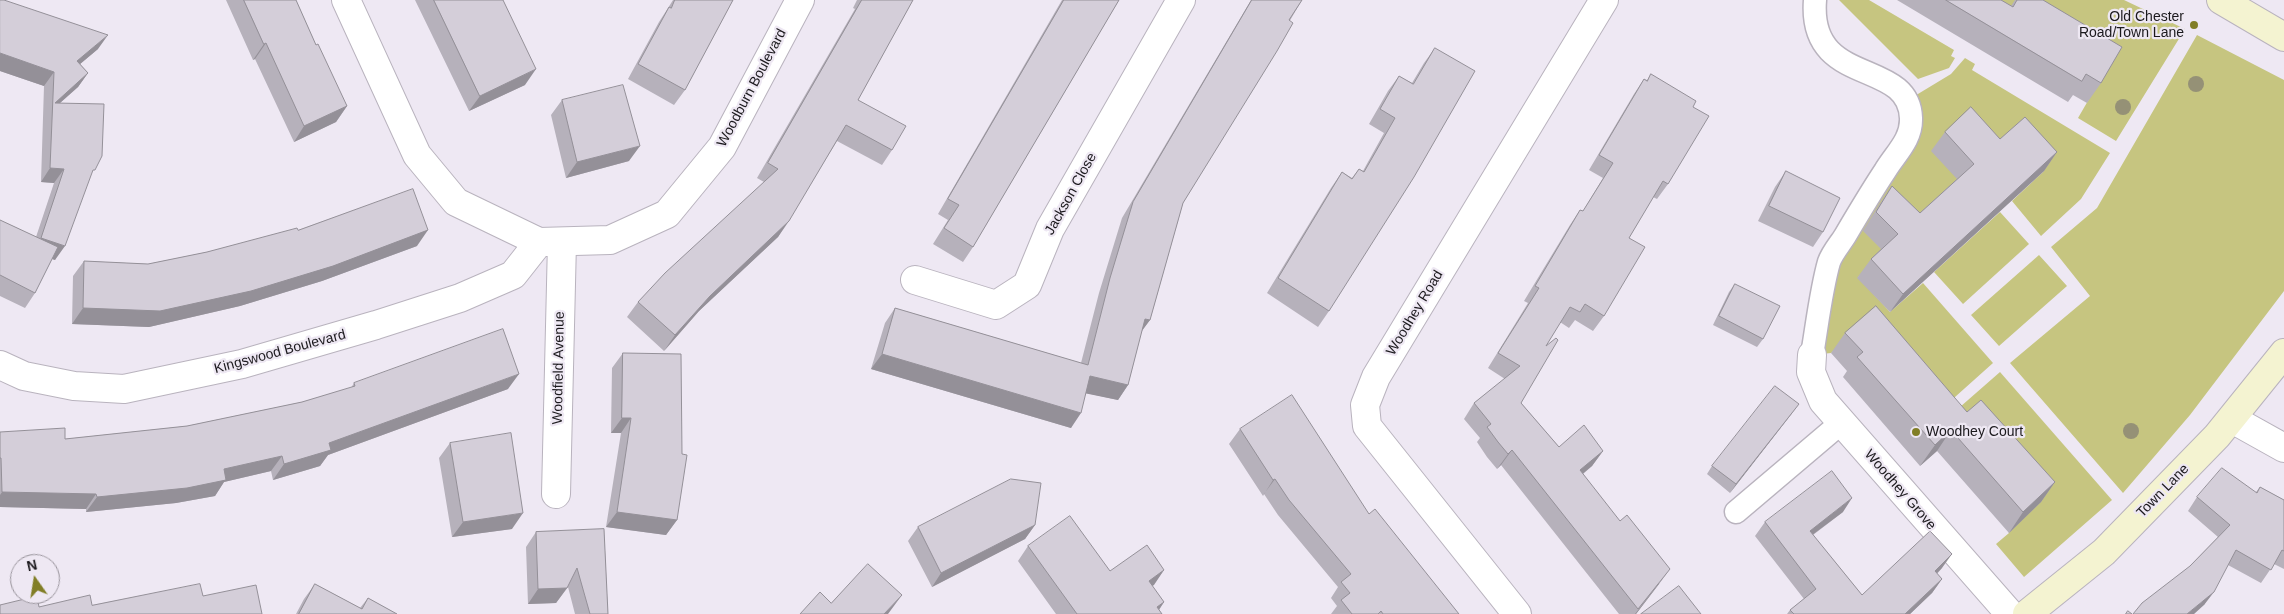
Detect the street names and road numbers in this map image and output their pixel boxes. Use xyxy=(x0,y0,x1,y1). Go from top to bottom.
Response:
street label: Woodburn Boulevard xyxy=(714,26,790,150)
street label: Jackson Close xyxy=(1042,150,1100,238)
street label: Woodhey Road xyxy=(1383,267,1447,359)
street label: Woodfield Avenue xyxy=(550,311,568,425)
street label: Kingswood Boulevard xyxy=(212,326,348,378)
street label: Woodhey Grove xyxy=(1861,446,1939,534)
street label: Town Lane xyxy=(2133,461,2193,521)

